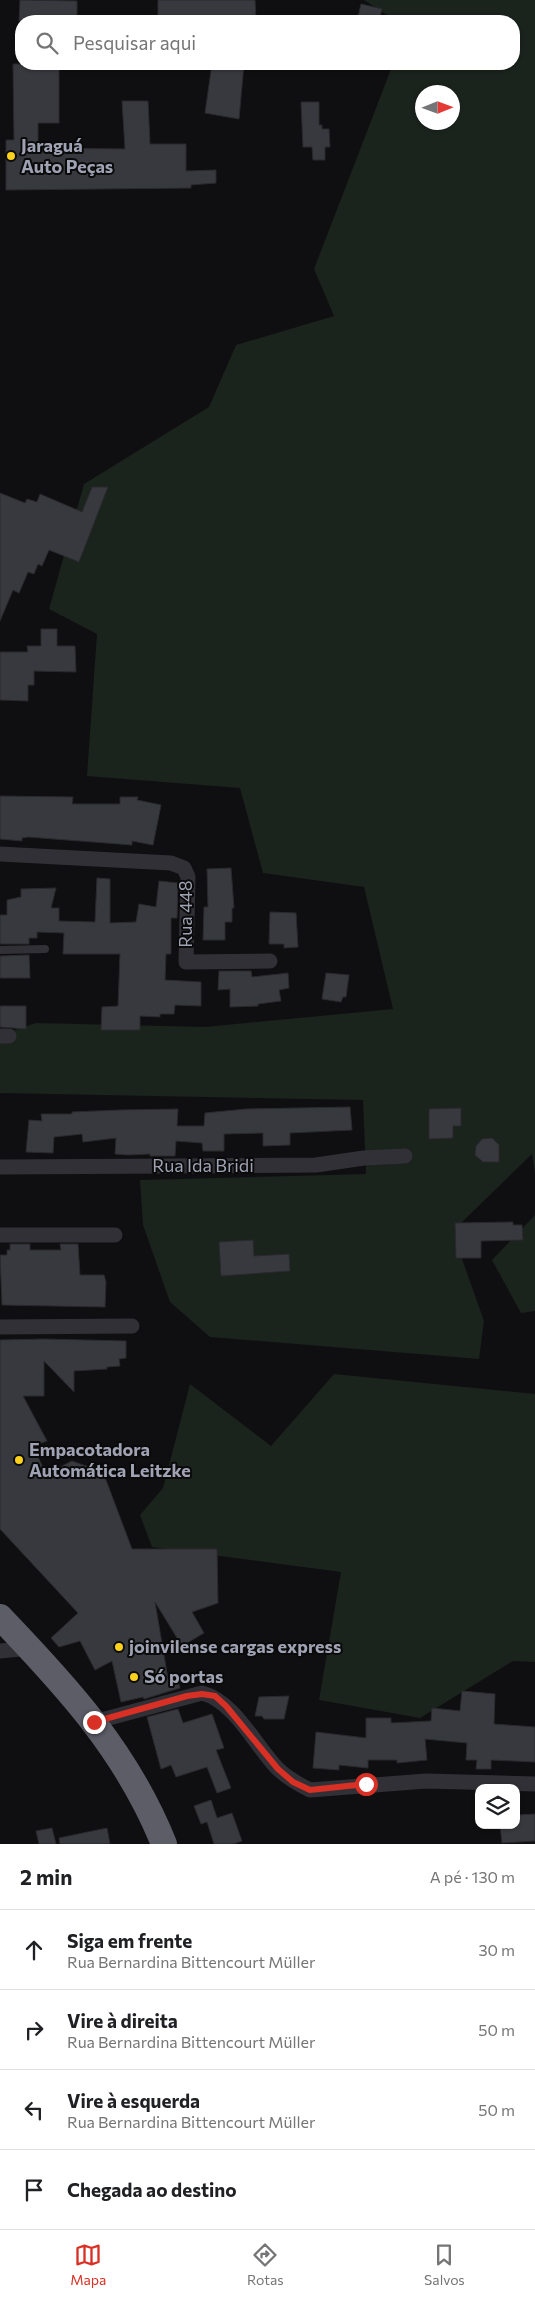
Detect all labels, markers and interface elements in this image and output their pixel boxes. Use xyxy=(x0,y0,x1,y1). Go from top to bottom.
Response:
search box xyxy=(15,15,520,70)
icon: search xyxy=(33,29,61,57)
text: Pesquisar aqui xyxy=(73,31,196,54)
north arrow xyxy=(415,85,460,130)
place label: Jaraguá Auto Peças xyxy=(21,134,113,177)
marker: Jaraguá Auto Peças xyxy=(5,150,17,162)
street label: Rua 448 xyxy=(174,880,196,948)
street label: Rua Ida Bridi xyxy=(152,1154,254,1176)
place label: Empacotadora Automática Leitzke xyxy=(29,1438,191,1481)
marker: Empacotadora Automática Leitzke xyxy=(13,1454,25,1466)
place label: joinvilense cargas express xyxy=(128,1635,341,1657)
marker: joinvilense cargas express xyxy=(113,1641,125,1653)
place label: Só portas xyxy=(144,1665,223,1687)
marker: Só portas xyxy=(128,1671,140,1683)
route end xyxy=(83,1711,106,1734)
route start xyxy=(355,1773,378,1796)
map controls xyxy=(475,1784,520,1829)
button: layers xyxy=(475,1784,520,1829)
text: 2 min xyxy=(20,1864,72,1889)
text: A pé · 130 m xyxy=(430,1867,515,1886)
text: Siga em frente xyxy=(67,1929,192,1952)
icon: ahead xyxy=(20,1936,48,1964)
text: 30 m xyxy=(478,1940,515,1959)
text: Rua Bernardina Bittencourt Müller xyxy=(67,1952,315,1971)
text: Vire à direita xyxy=(67,2009,178,2032)
icon: right xyxy=(20,2016,48,2044)
text: 50 m xyxy=(478,2020,515,2039)
text: Rua Bernardina Bittencourt Müller xyxy=(67,2032,315,2051)
text: Vire à esquerda xyxy=(67,2089,200,2112)
icon: left xyxy=(20,2096,48,2124)
text: 50 m xyxy=(478,2100,515,2119)
text: Rua Bernardina Bittencourt Müller xyxy=(67,2112,315,2131)
icon: arrive xyxy=(20,2176,48,2204)
text: Chegada ao destino xyxy=(67,2178,237,2201)
tab: Mapa xyxy=(70,2241,106,2288)
tab: Rotas xyxy=(247,2241,284,2288)
tab: Salvos xyxy=(424,2241,465,2288)

